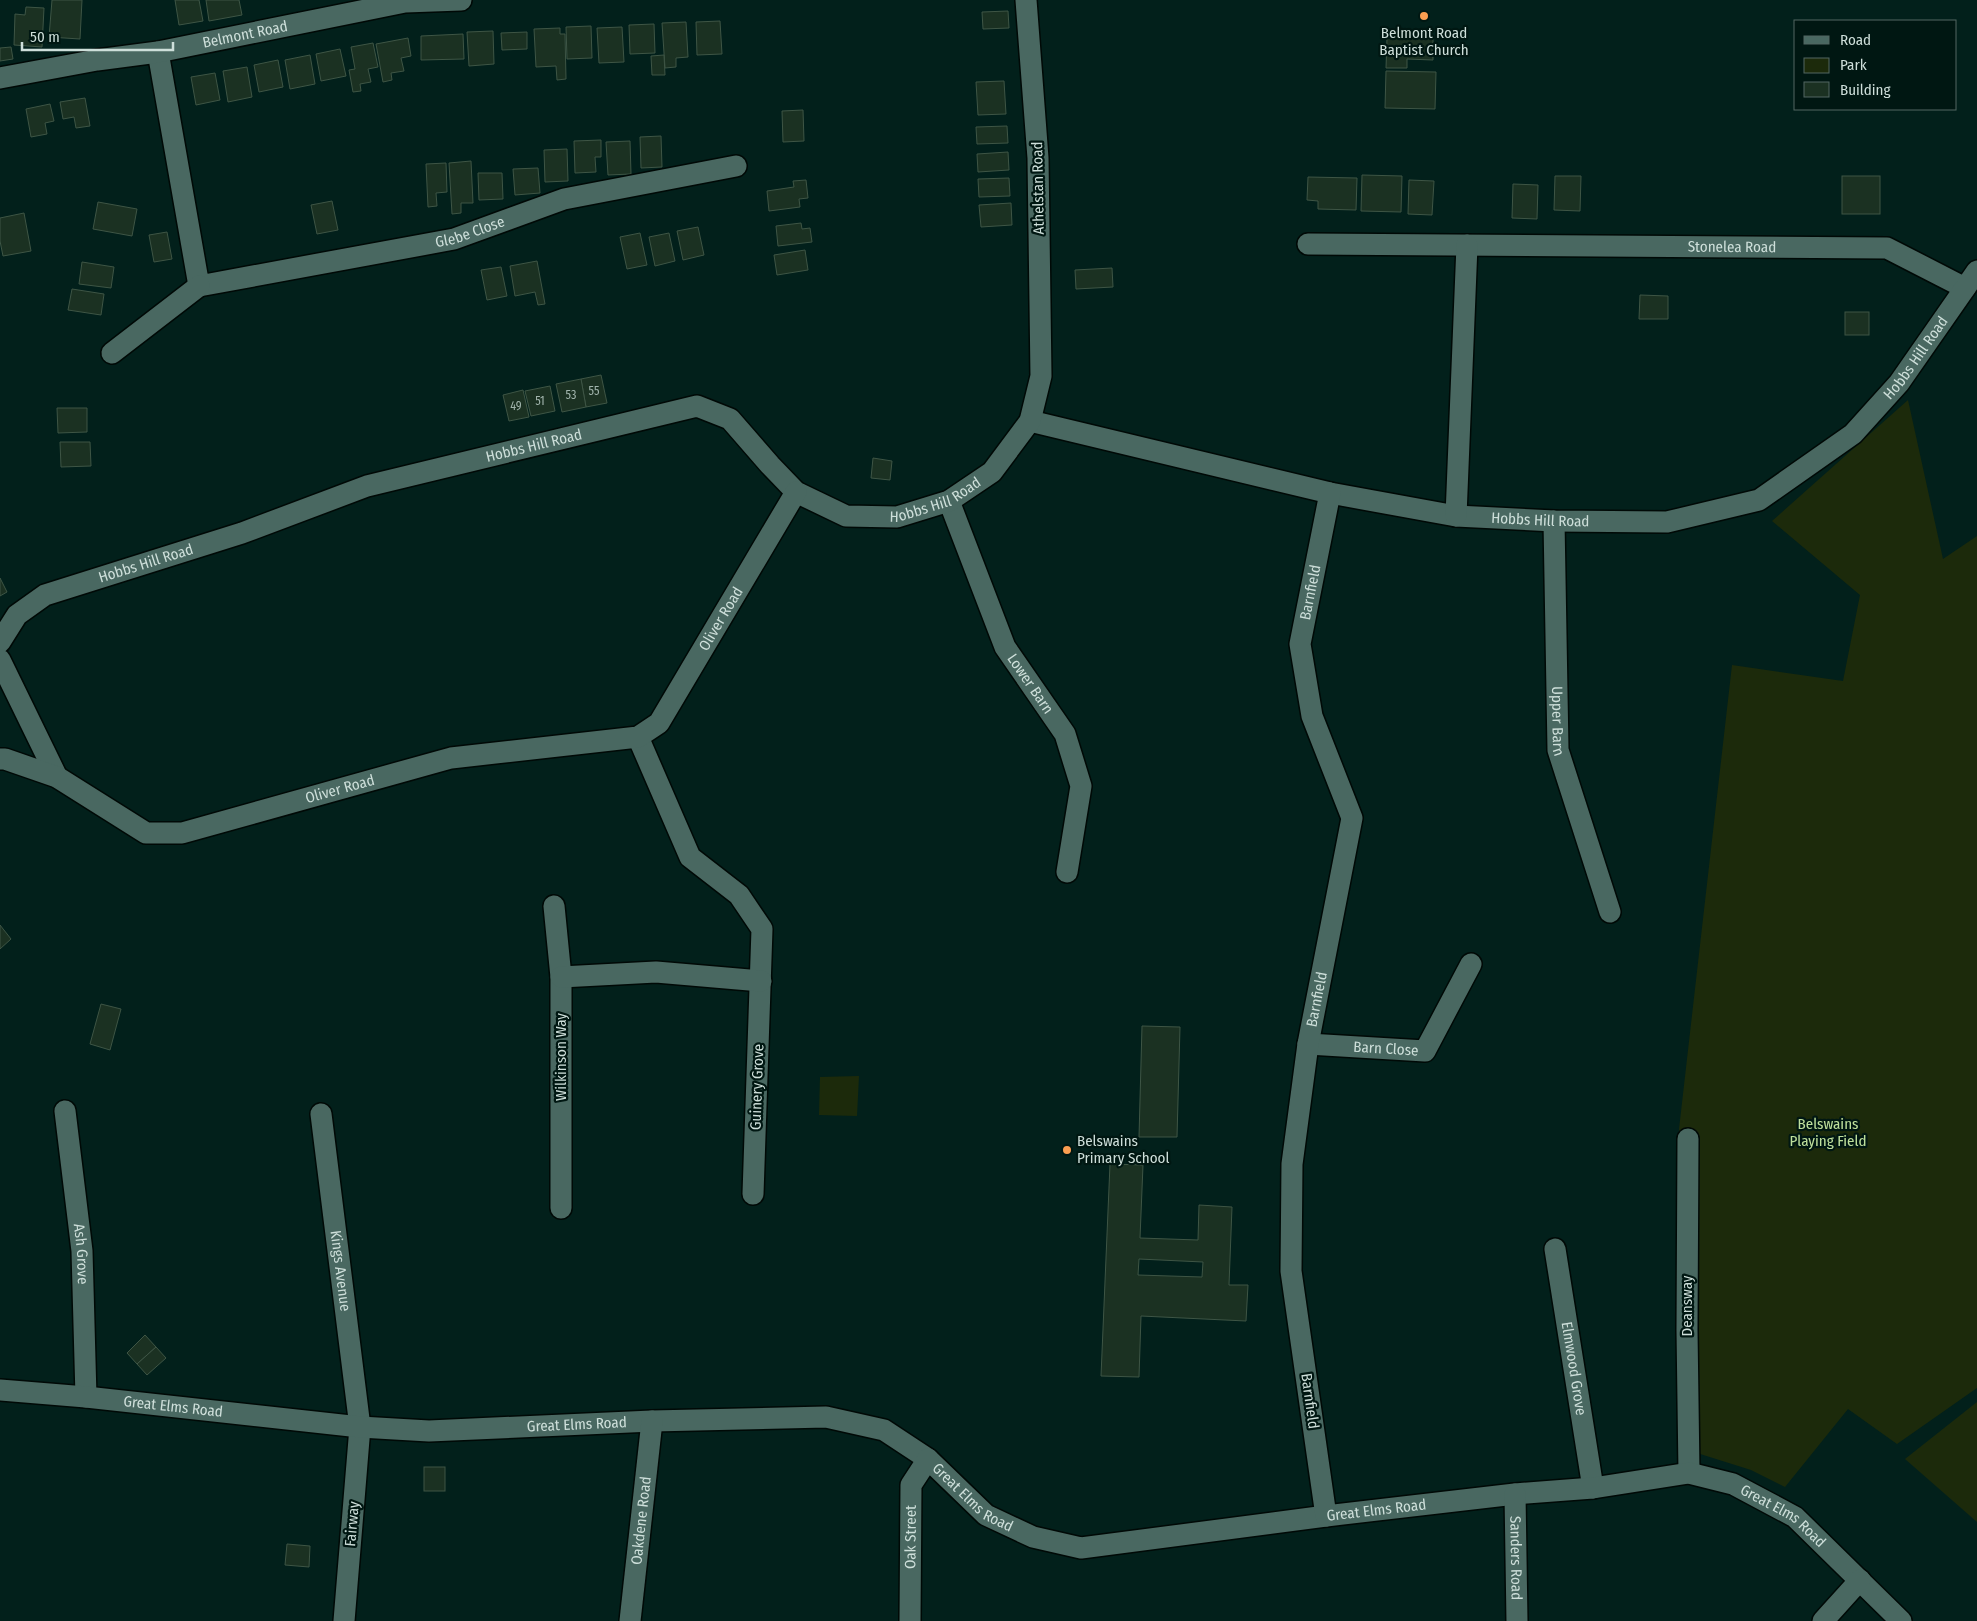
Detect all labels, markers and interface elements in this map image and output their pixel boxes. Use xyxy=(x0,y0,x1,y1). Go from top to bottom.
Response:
marker: Belmont Road Baptist Church xyxy=(1418,10,1430,22)
street label: Belmont Road xyxy=(201,17,289,52)
scale bar xyxy=(22,20,174,52)
legend xyxy=(1794,20,1957,110)
place label: Belmont Road Baptist Church xyxy=(1379,24,1469,59)
text: 50 m xyxy=(30,28,60,46)
text: Road xyxy=(1840,31,1871,49)
text: Park xyxy=(1840,56,1867,74)
text: Building xyxy=(1840,81,1891,99)
street label: Athelstan Road xyxy=(1028,141,1048,235)
street label: Glebe Close xyxy=(434,212,507,251)
street label: Stonelea Road xyxy=(1688,238,1776,256)
street label: Hobbs Hill Road xyxy=(1880,313,1952,403)
house number: 55 xyxy=(589,384,600,398)
house number: 53 xyxy=(566,388,576,402)
house number: 51 xyxy=(535,394,545,408)
house number: 49 xyxy=(510,399,522,413)
street label: Hobbs Hill Road xyxy=(484,425,584,466)
street label: Hobbs Hill Road xyxy=(889,473,984,526)
street label: Hobbs Hill Road xyxy=(1491,509,1590,530)
street label: Hobbs Hill Road xyxy=(96,540,195,587)
street label: Barnfield xyxy=(1296,563,1325,622)
street label: Oliver Road xyxy=(695,584,747,654)
street label: Lower Barn xyxy=(1003,650,1057,717)
street label: Upper Barn xyxy=(1548,686,1568,758)
street label: Oliver Road xyxy=(303,771,376,807)
street label: Barnfield xyxy=(1303,970,1331,1029)
street label: Wilkinson Way xyxy=(552,1013,570,1101)
street label: Barn Close xyxy=(1353,1038,1419,1060)
street label: Guinery Grove xyxy=(747,1044,767,1130)
park label: Belswains Playing Field xyxy=(1790,1115,1866,1150)
place label: Belswains Primary School xyxy=(1077,1132,1169,1167)
marker: Belswains Primary School xyxy=(1061,1144,1073,1156)
street label: Ash Grove xyxy=(70,1223,92,1285)
street label: Kings Avenue xyxy=(327,1229,355,1312)
street label: Deansway xyxy=(1678,1275,1696,1337)
street label: Elmwood Grove xyxy=(1558,1320,1590,1417)
street label: Barnfield xyxy=(1297,1372,1323,1430)
street label: Great Elms Road xyxy=(122,1392,224,1421)
street label: Great Elms Road xyxy=(526,1413,627,1436)
street label: Great Elms Road xyxy=(929,1459,1016,1535)
street label: Oakdene Road xyxy=(627,1475,655,1566)
street label: Great Elms Road xyxy=(1737,1481,1829,1551)
street label: Great Elms Road xyxy=(1326,1495,1427,1525)
street label: Fairway xyxy=(341,1500,363,1547)
street label: Oak Street xyxy=(901,1505,920,1569)
street label: Sanders Road xyxy=(1506,1516,1526,1600)

